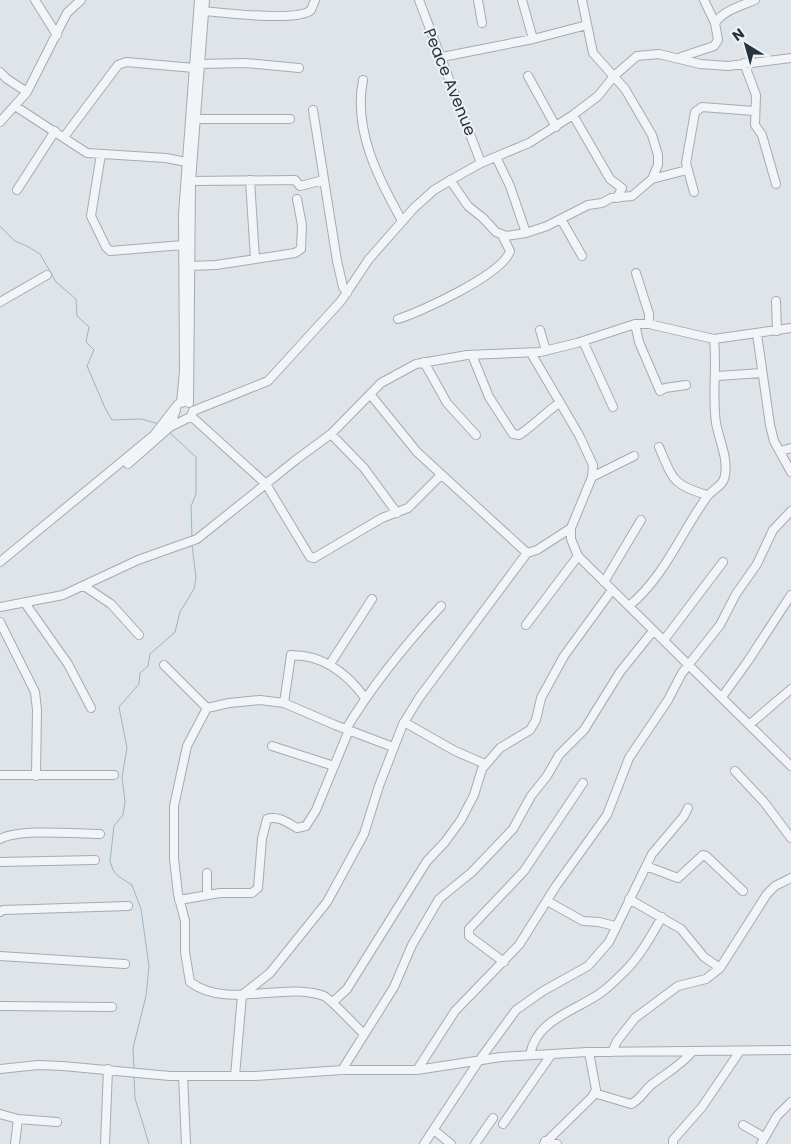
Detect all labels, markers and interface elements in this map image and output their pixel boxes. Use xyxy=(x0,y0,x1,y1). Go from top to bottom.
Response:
north arrow xyxy=(721,20,771,70)
text: N xyxy=(728,23,748,46)
street label: Peace Avenue xyxy=(418,25,482,139)

